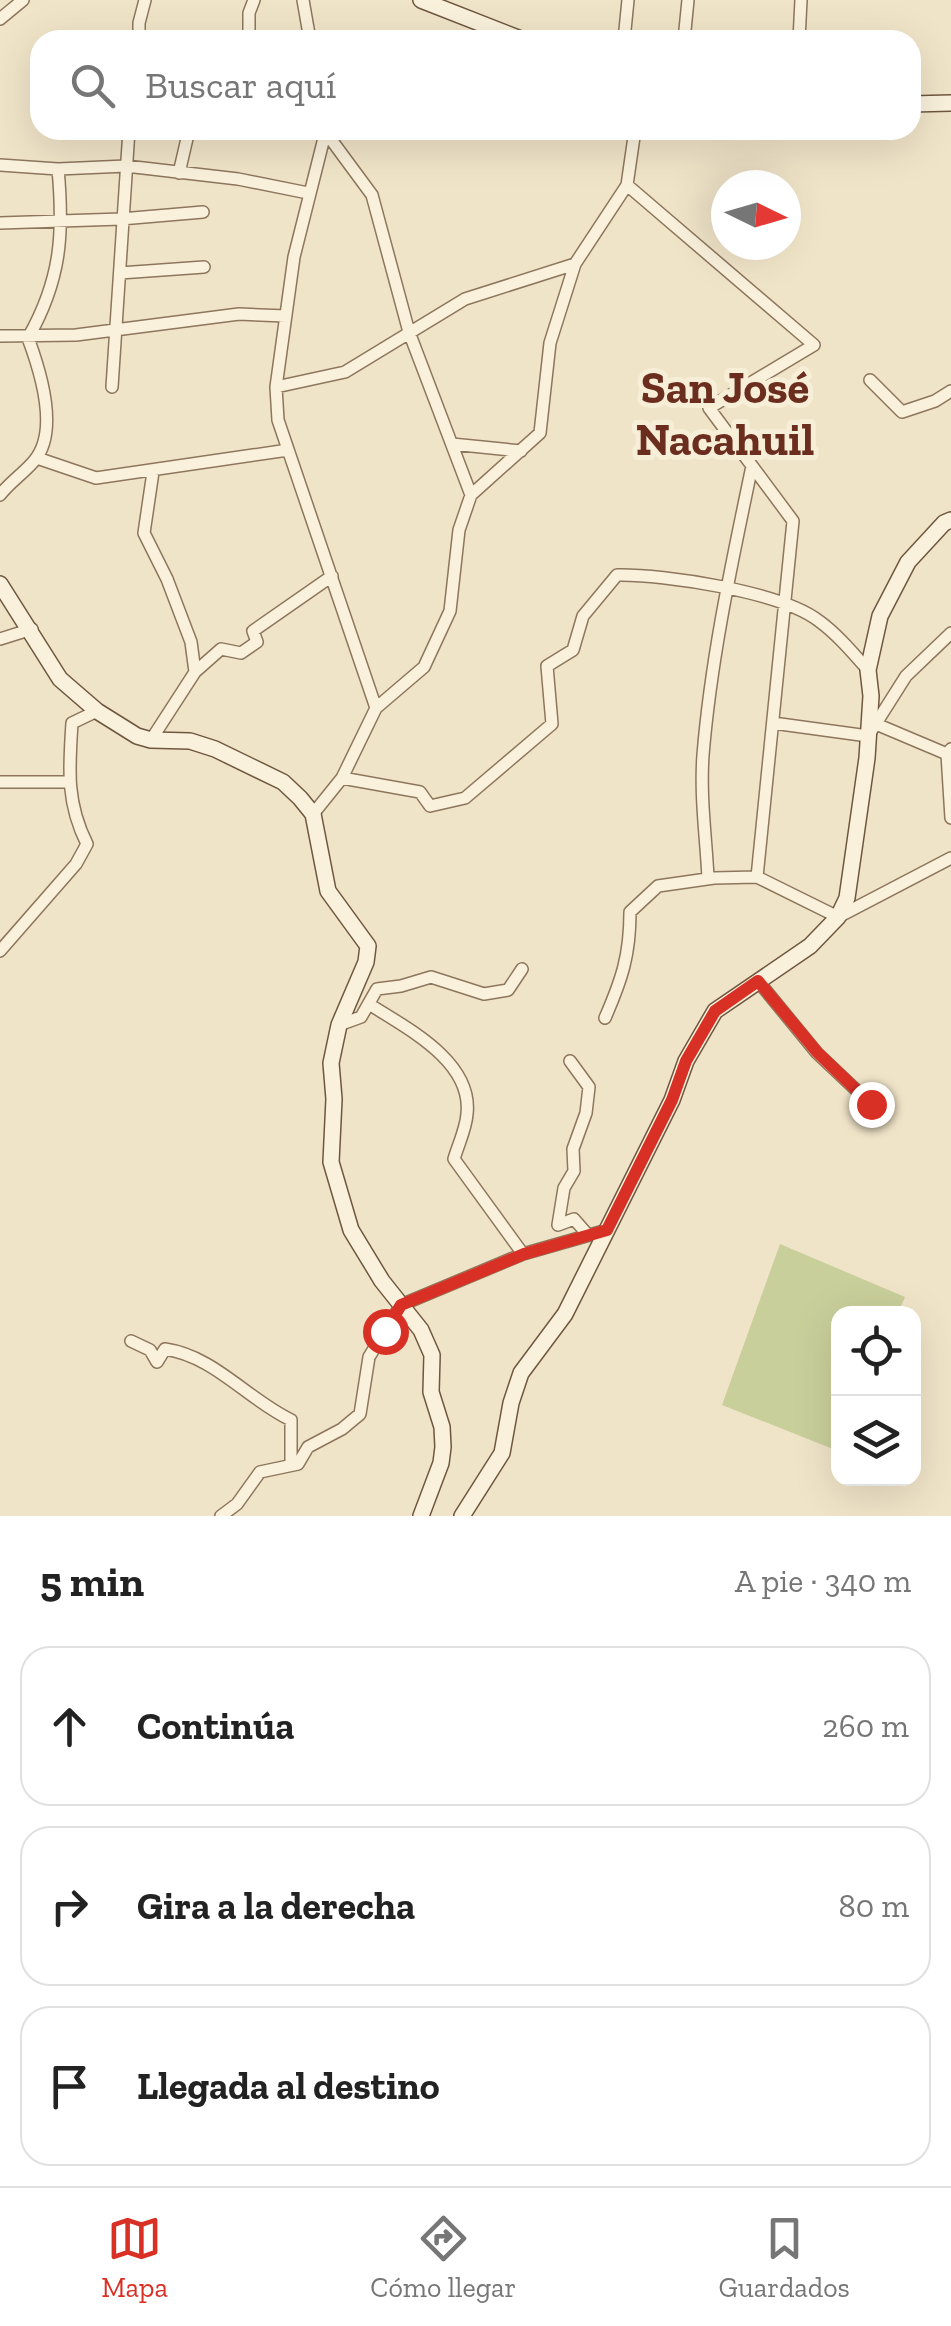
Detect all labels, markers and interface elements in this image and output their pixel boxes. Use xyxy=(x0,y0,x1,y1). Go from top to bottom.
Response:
search box xyxy=(30,30,921,140)
icon: search xyxy=(65,58,120,113)
text: Buscar aquí xyxy=(145,62,336,108)
north arrow xyxy=(711,170,801,260)
district label: San José Nacahuil xyxy=(636,361,814,467)
route end xyxy=(849,1082,895,1128)
map controls xyxy=(831,1306,921,1486)
button: locate xyxy=(831,1306,921,1396)
route start xyxy=(363,1309,409,1355)
button: layers xyxy=(831,1396,921,1486)
text: 5 min xyxy=(40,1556,144,1607)
text: A pie · 340 m xyxy=(735,1562,911,1600)
icon: ahead xyxy=(42,1699,97,1754)
text: Continúa xyxy=(137,1703,294,1749)
text: 260 m xyxy=(822,1707,909,1745)
icon: right xyxy=(42,1879,97,1934)
text: Gira a la derecha xyxy=(137,1883,415,1929)
text: 80 m xyxy=(838,1887,909,1925)
icon: arrive xyxy=(42,2059,97,2114)
text: Llegada al destino xyxy=(137,2063,440,2109)
tab: Mapa xyxy=(101,2211,168,2304)
tab: Cómo llegar xyxy=(370,2211,516,2304)
tab: Guardados xyxy=(719,2211,850,2304)

